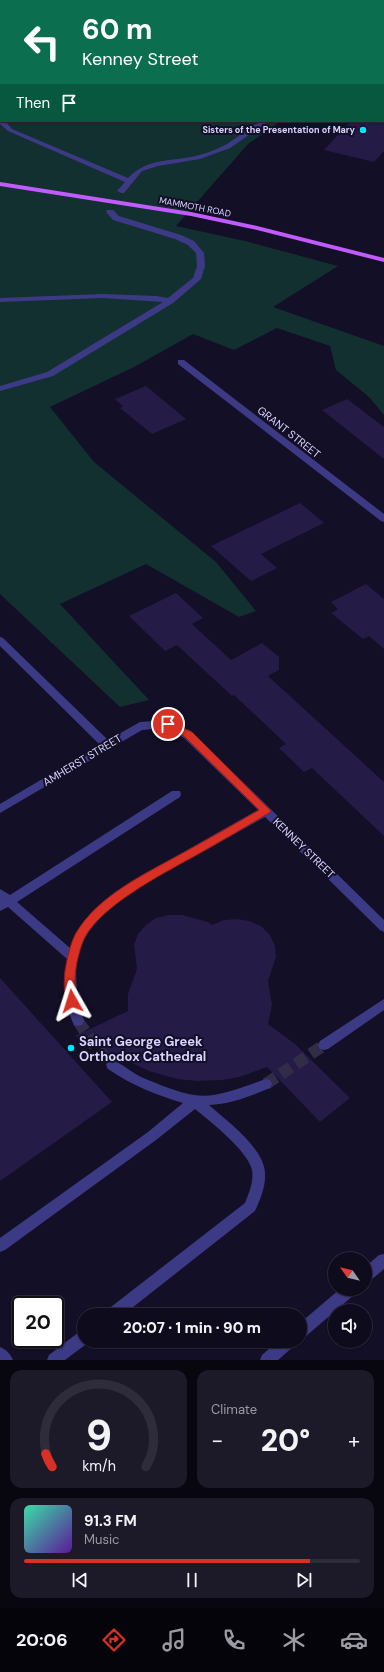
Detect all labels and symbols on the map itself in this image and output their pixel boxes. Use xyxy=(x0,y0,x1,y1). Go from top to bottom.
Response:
place label: Sisters of the Presentation of Mary xyxy=(202,124,356,136)
marker: Sisters of the Presentation of Mary xyxy=(358,125,368,135)
street label: MAMMOTH ROAD xyxy=(158,194,232,220)
street label: GRANT STREET xyxy=(255,403,323,461)
pin xyxy=(151,707,185,741)
street label: AMHERST STREET xyxy=(40,731,124,789)
street label: KENNEY STREET xyxy=(270,815,338,881)
position arrow xyxy=(51,980,93,1022)
place label: Saint George Greek Orthodox Cathedral xyxy=(79,1033,206,1065)
marker: Saint George Greek Orthodox Cathedral xyxy=(66,1043,76,1053)
north arrow xyxy=(328,1252,372,1296)
speed limit sign: 20 xyxy=(12,1296,64,1348)

